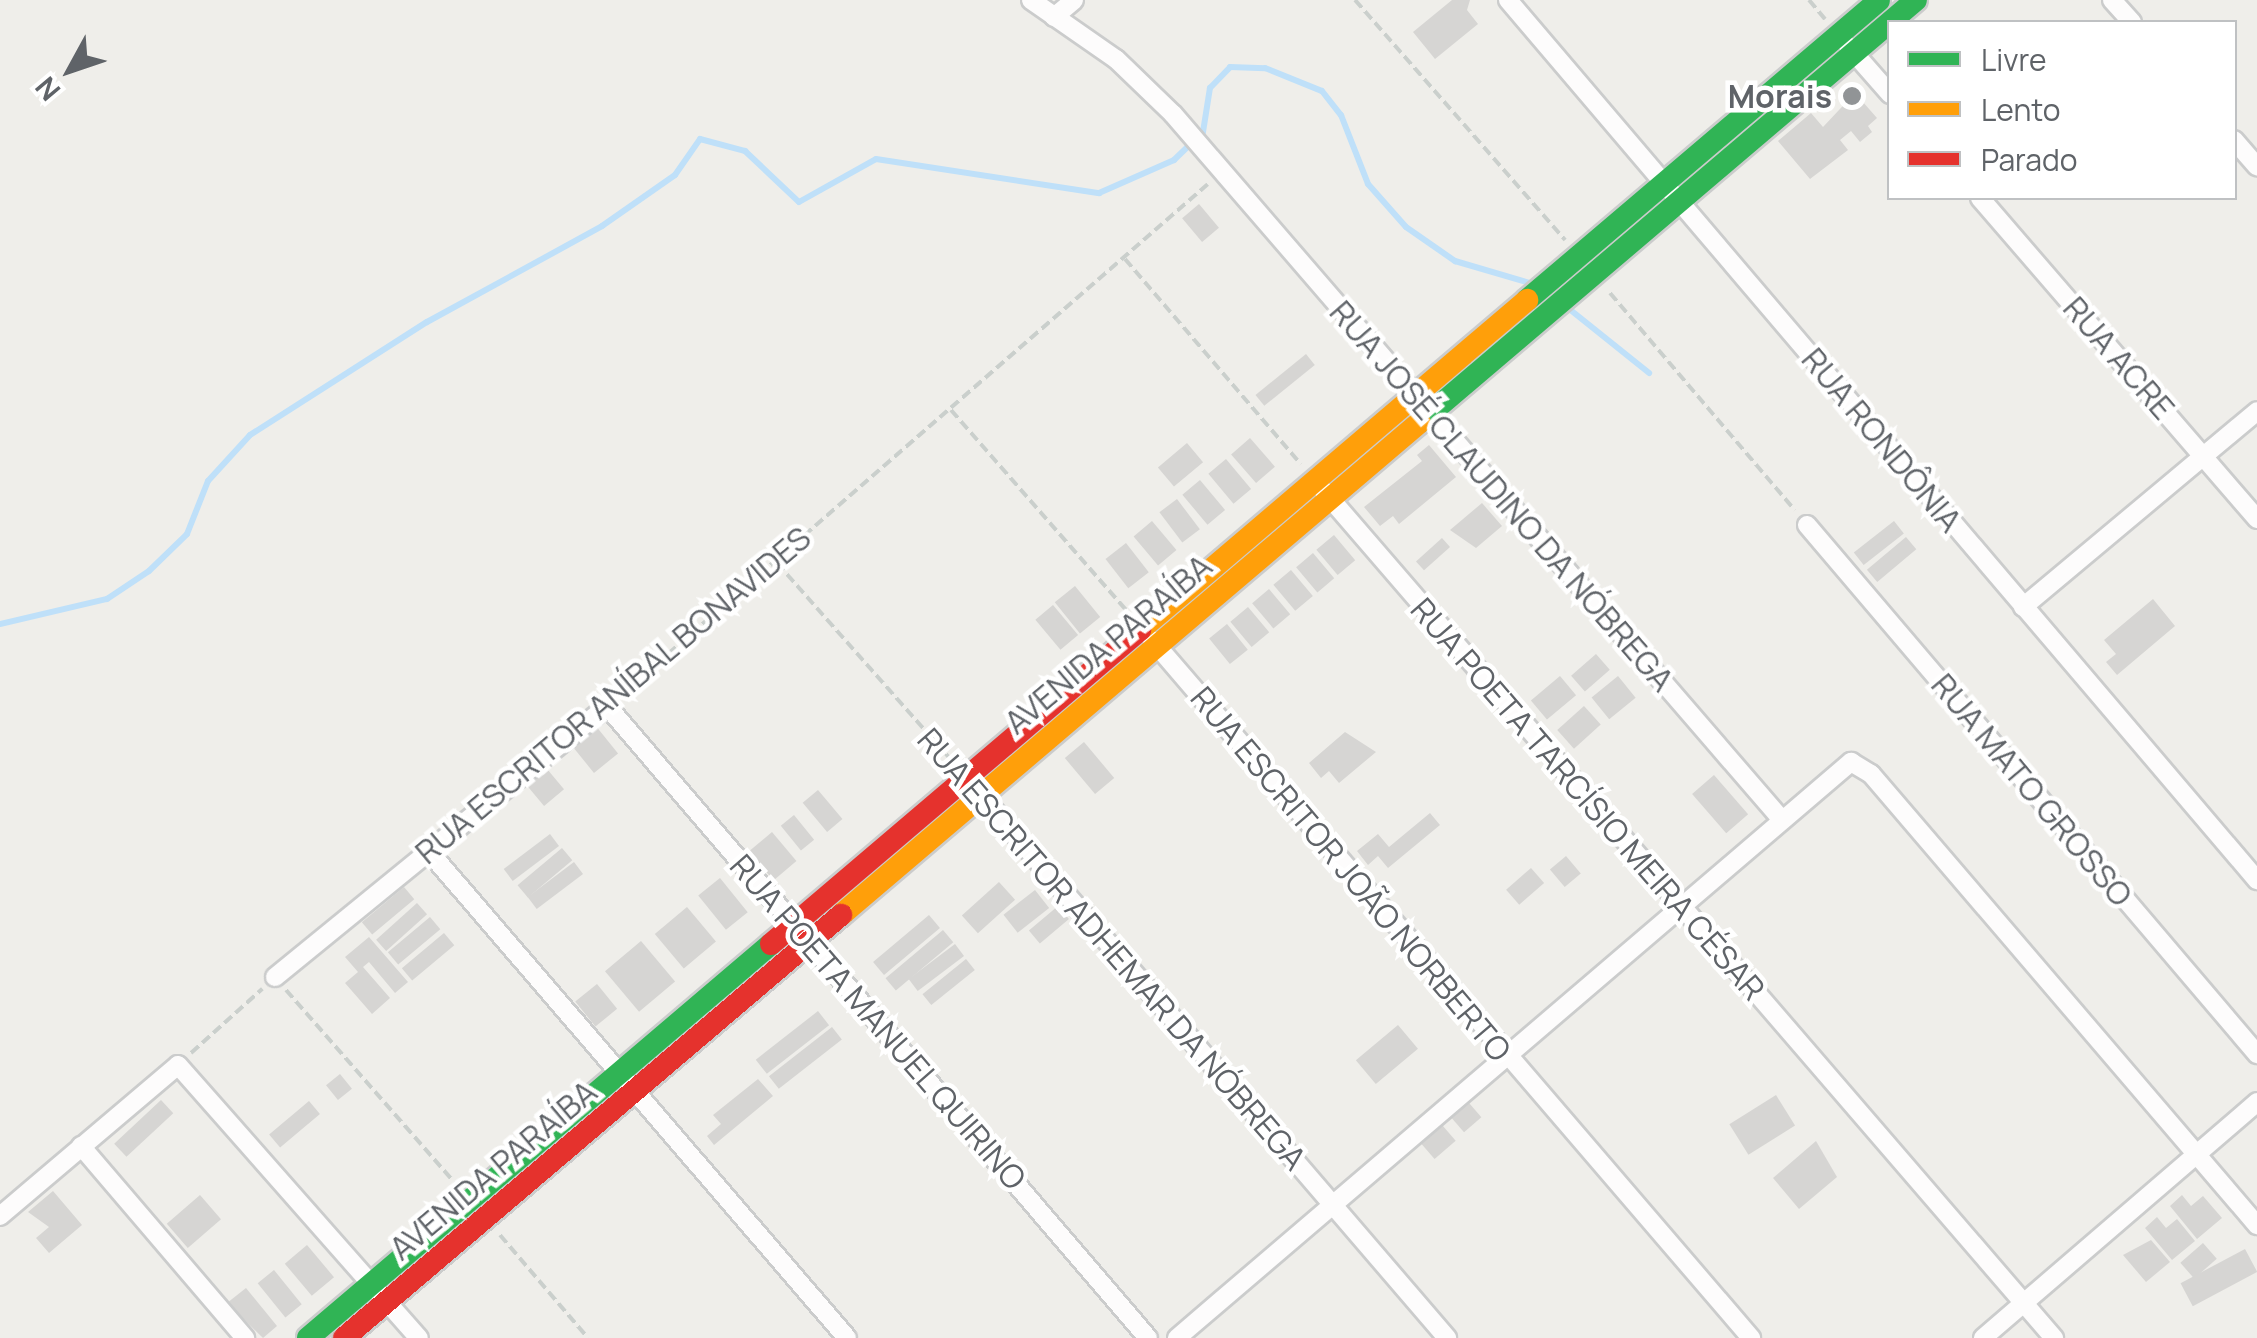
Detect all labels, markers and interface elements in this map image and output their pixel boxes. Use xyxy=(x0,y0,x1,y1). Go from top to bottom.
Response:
north arrow xyxy=(20,20,120,120)
legend xyxy=(1887,20,2237,200)
text: Livre xyxy=(1981,39,2047,80)
text: N xyxy=(26,69,68,109)
place label: Morais xyxy=(1728,77,1832,115)
marker: Morais xyxy=(1841,85,1863,107)
text: Lento xyxy=(1981,89,2060,130)
text: Parado xyxy=(1981,139,2078,180)
street label: RUA ACRE xyxy=(2056,289,2182,427)
street label: RUA JOSÉ CLAUDINO DA NÓBREGA xyxy=(1322,293,1682,699)
street label: RUA RONDÔNIA xyxy=(1794,340,1970,540)
street label: RUA ESCRITOR ANÍBAL BONAVIDES xyxy=(407,518,819,872)
street label: AVENIDA PARAÍBA xyxy=(997,546,1219,742)
street label: RUA POETA TARCÍSIO MEIRA CÉSAR xyxy=(1403,590,1773,1008)
street label: RUA MATO GROSSO xyxy=(1924,666,2140,914)
street label: RUA ESCRITOR JOÃO NORBERTO xyxy=(1183,679,1519,1069)
street label: RUA ESCRITOR ADHEMAR DA NÓBREGA xyxy=(910,720,1314,1178)
street label: RUA POETA MANUEL QUIRINO xyxy=(722,846,1034,1198)
street label: AVENIDA PARAÍBA xyxy=(382,1072,604,1268)

